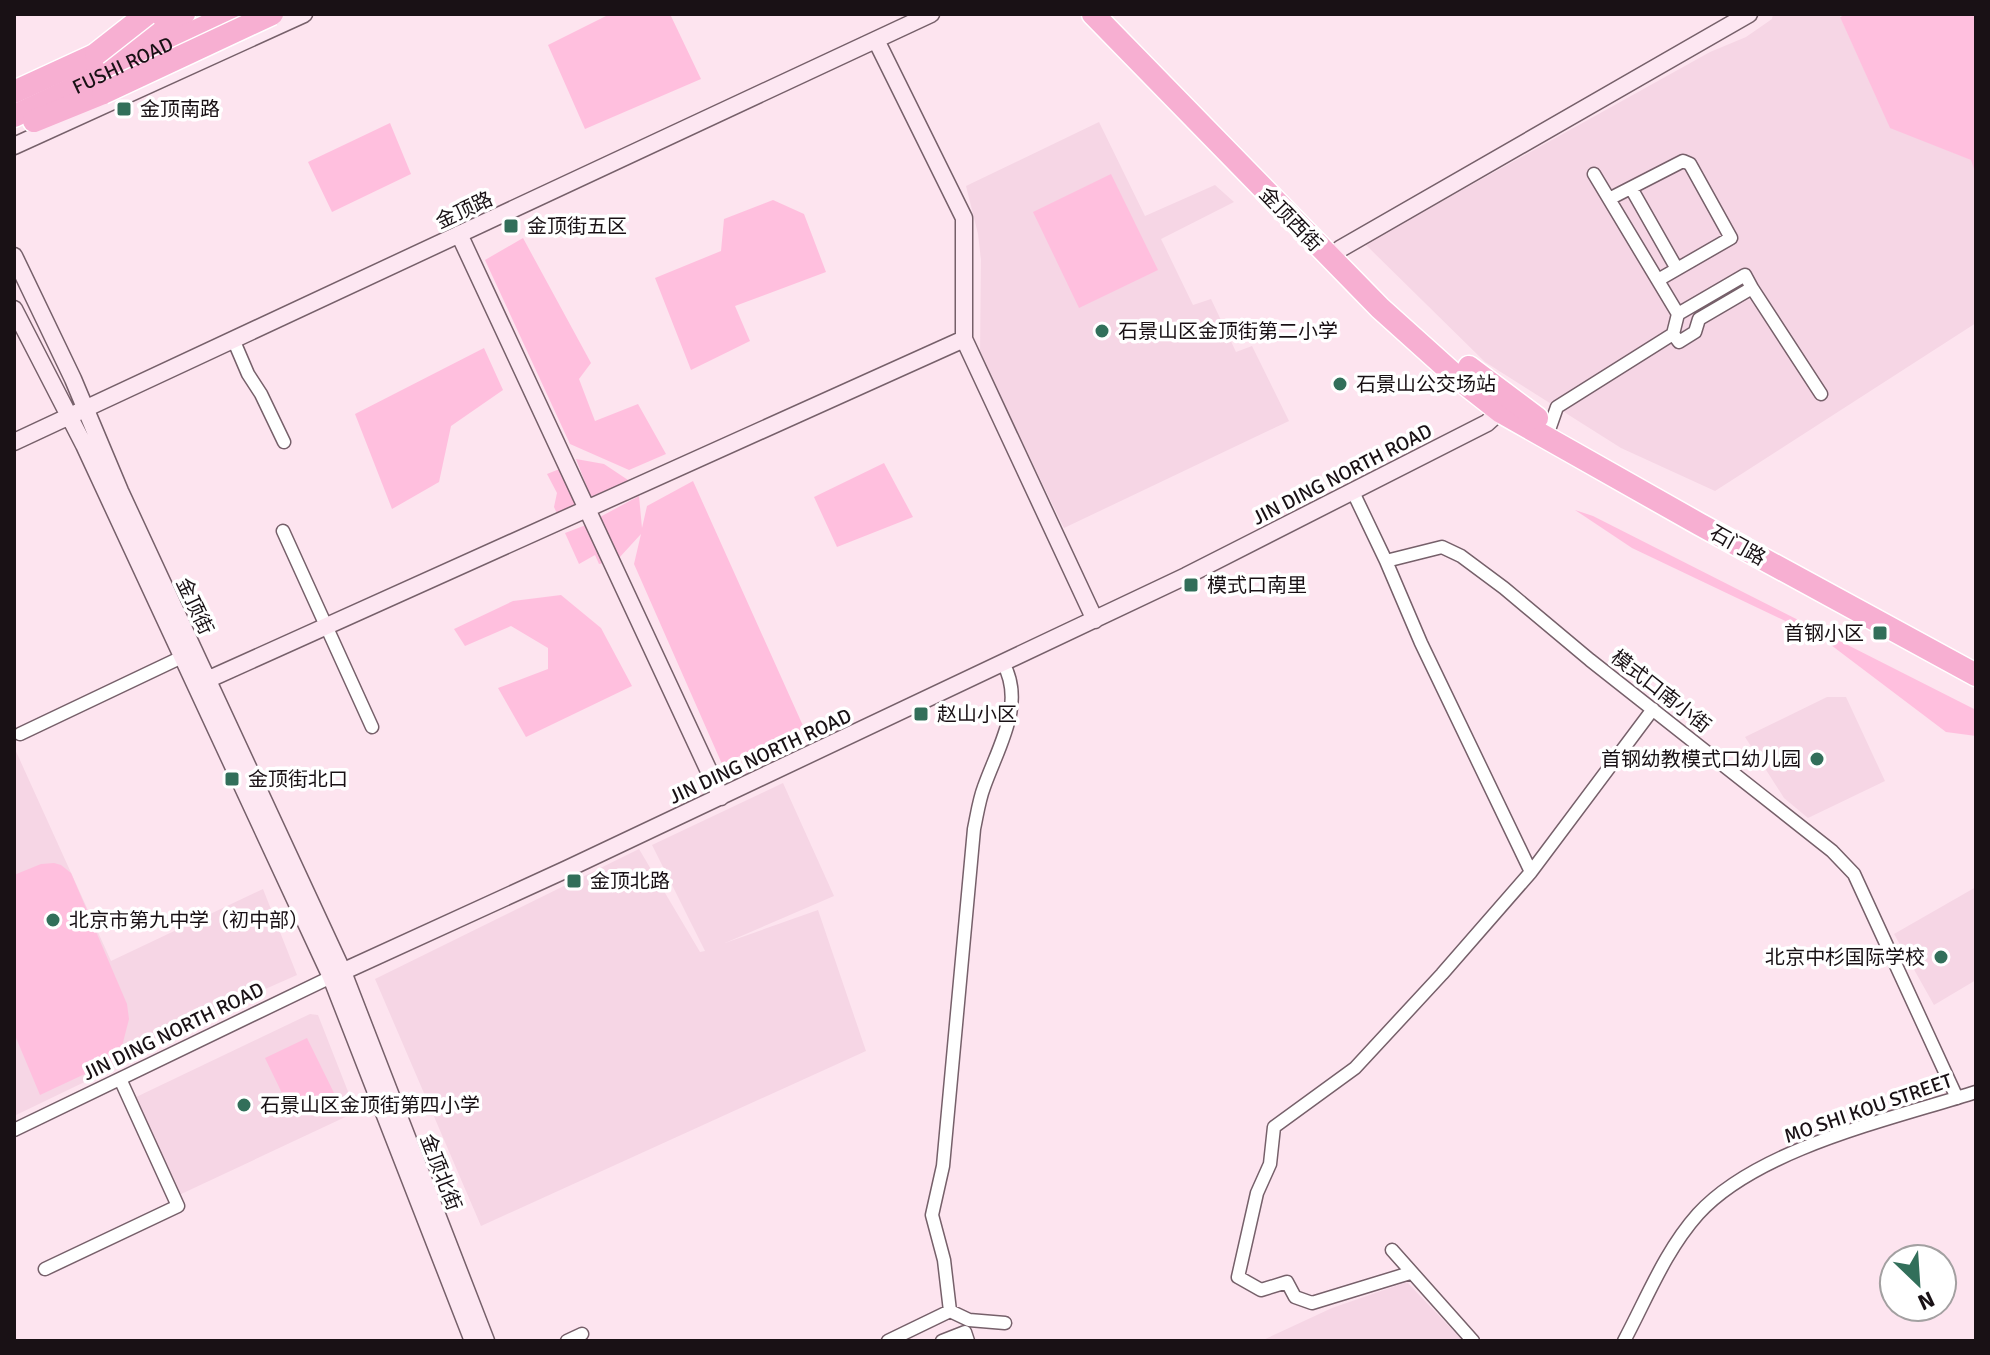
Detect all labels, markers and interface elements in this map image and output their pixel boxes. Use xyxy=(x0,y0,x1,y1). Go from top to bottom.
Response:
street label: FUSHI ROAD xyxy=(68,31,177,100)
place label: 金顶南路 xyxy=(140,97,220,122)
marker: 金顶南路 xyxy=(115,100,133,118)
street label: 金顶西街 xyxy=(1254,182,1327,257)
street label: 金顶路 xyxy=(432,186,497,234)
place label: 金顶街五区 xyxy=(527,214,627,239)
marker: 金顶街五区 xyxy=(502,217,520,235)
place label: 石景山区金顶街第二小学 xyxy=(1118,319,1338,344)
marker: 石景山区金顶街第二小学 xyxy=(1093,322,1111,340)
place label: 石景山公交场站 xyxy=(1356,372,1496,397)
marker: 石景山公交场站 xyxy=(1331,375,1349,393)
street label: JIN DING NORTH ROAD xyxy=(1248,418,1436,531)
street label: 石门路 xyxy=(1705,520,1770,571)
place label: 模式口南里 xyxy=(1207,573,1307,598)
street label: 金顶街 xyxy=(171,574,219,639)
marker: 模式口南里 xyxy=(1182,576,1200,594)
place label: 首钢小区 xyxy=(1784,621,1864,646)
marker: 首钢小区 xyxy=(1871,624,1889,642)
street label: 模式口南小街 xyxy=(1606,645,1716,738)
place label: 赵山小区 xyxy=(937,702,1017,727)
street label: JIN DING NORTH ROAD xyxy=(665,703,855,810)
marker: 赵山小区 xyxy=(912,705,930,723)
place label: 首钢幼教模式口幼儿园 xyxy=(1601,747,1801,772)
marker: 首钢幼教模式口幼儿园 xyxy=(1808,750,1826,768)
place label: 金顶街北口 xyxy=(248,767,348,792)
marker: 金顶街北口 xyxy=(223,770,241,788)
place label: 金顶北路 xyxy=(590,869,670,894)
marker: 金顶北路 xyxy=(565,872,583,890)
place label: 北京市第九中学（初中部） xyxy=(69,908,309,933)
marker: 北京市第九中学（初中部） xyxy=(44,911,62,929)
place label: 北京中杉国际学校 xyxy=(1765,945,1925,970)
marker: 北京中杉国际学校 xyxy=(1932,948,1950,966)
street label: JIN DING NORTH ROAD xyxy=(79,977,268,1086)
street label: MO SHI KOU STREET xyxy=(1781,1068,1956,1149)
place label: 石景山区金顶街第四小学 xyxy=(260,1093,480,1118)
marker: 石景山区金顶街第四小学 xyxy=(235,1096,253,1114)
street label: 金顶北街 xyxy=(415,1130,467,1214)
north arrow xyxy=(1878,1243,1958,1323)
text: N xyxy=(1914,1285,1939,1316)

